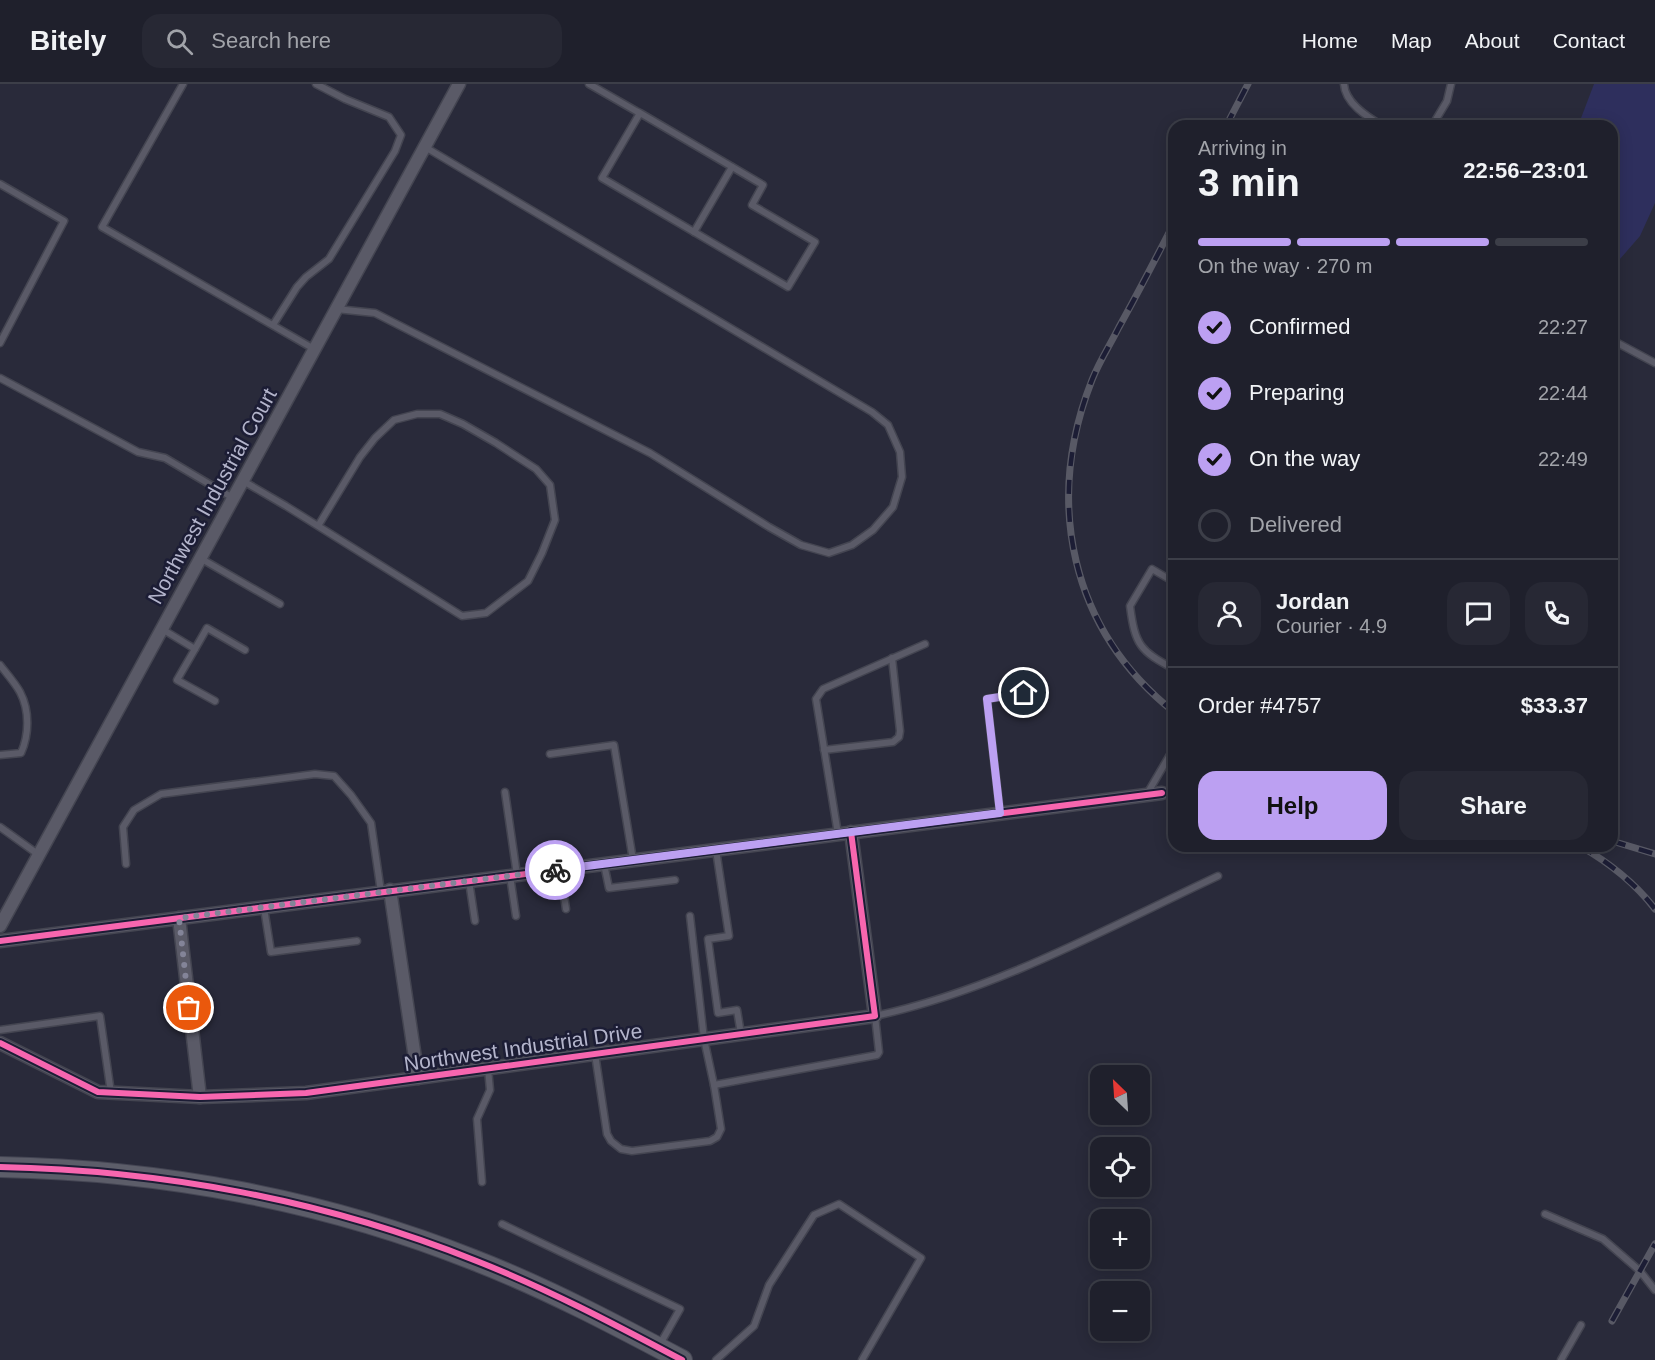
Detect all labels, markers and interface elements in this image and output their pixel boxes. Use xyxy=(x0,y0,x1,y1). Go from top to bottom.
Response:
search box xyxy=(142,14,562,68)
text: Bitely xyxy=(30,25,106,56)
icon: search xyxy=(163,25,196,58)
text: Search here xyxy=(211,28,331,53)
text: Home xyxy=(1302,29,1358,52)
text: Map xyxy=(1391,29,1432,52)
text: About xyxy=(1465,29,1520,52)
text: Contact xyxy=(1553,29,1625,52)
text: Arriving in xyxy=(1198,137,1287,159)
text: 22:56–23:01 xyxy=(1463,158,1588,183)
text: 3 min xyxy=(1198,161,1300,204)
text: On the way · 270 m xyxy=(1198,255,1373,277)
icon: check xyxy=(1198,311,1231,344)
text: Confirmed xyxy=(1249,314,1350,339)
text: 22:27 xyxy=(1538,316,1588,338)
icon: check xyxy=(1198,377,1231,410)
text: Preparing xyxy=(1249,380,1344,405)
text: 22:44 xyxy=(1538,382,1588,404)
street label: Northwest Industrial Court xyxy=(143,384,281,608)
icon: check xyxy=(1198,443,1231,476)
text: On the way xyxy=(1249,446,1360,471)
text: 22:49 xyxy=(1538,448,1588,470)
text: Delivered xyxy=(1249,512,1342,537)
button: person xyxy=(1198,582,1261,645)
button: chat xyxy=(1447,582,1510,645)
button: phone xyxy=(1525,582,1588,645)
text: Jordan xyxy=(1276,589,1349,614)
text: Courier · 4.9 xyxy=(1276,615,1387,637)
pin xyxy=(998,667,1049,718)
icon: home xyxy=(1007,676,1040,709)
text: Order #4757 xyxy=(1198,693,1322,718)
text: $33.37 xyxy=(1521,693,1588,718)
button: Help xyxy=(1198,771,1387,840)
button: Share xyxy=(1399,771,1588,840)
courier xyxy=(525,840,585,900)
icon: bike xyxy=(539,854,572,887)
pin xyxy=(163,982,214,1033)
icon: bag xyxy=(172,991,205,1024)
street label: Northwest Industrial Drive xyxy=(402,1019,644,1075)
north arrow xyxy=(1090,1065,1150,1125)
map controls xyxy=(1090,1065,1150,1341)
button: locate xyxy=(1090,1137,1150,1197)
button: + xyxy=(1090,1209,1150,1269)
button: − xyxy=(1090,1281,1150,1341)

